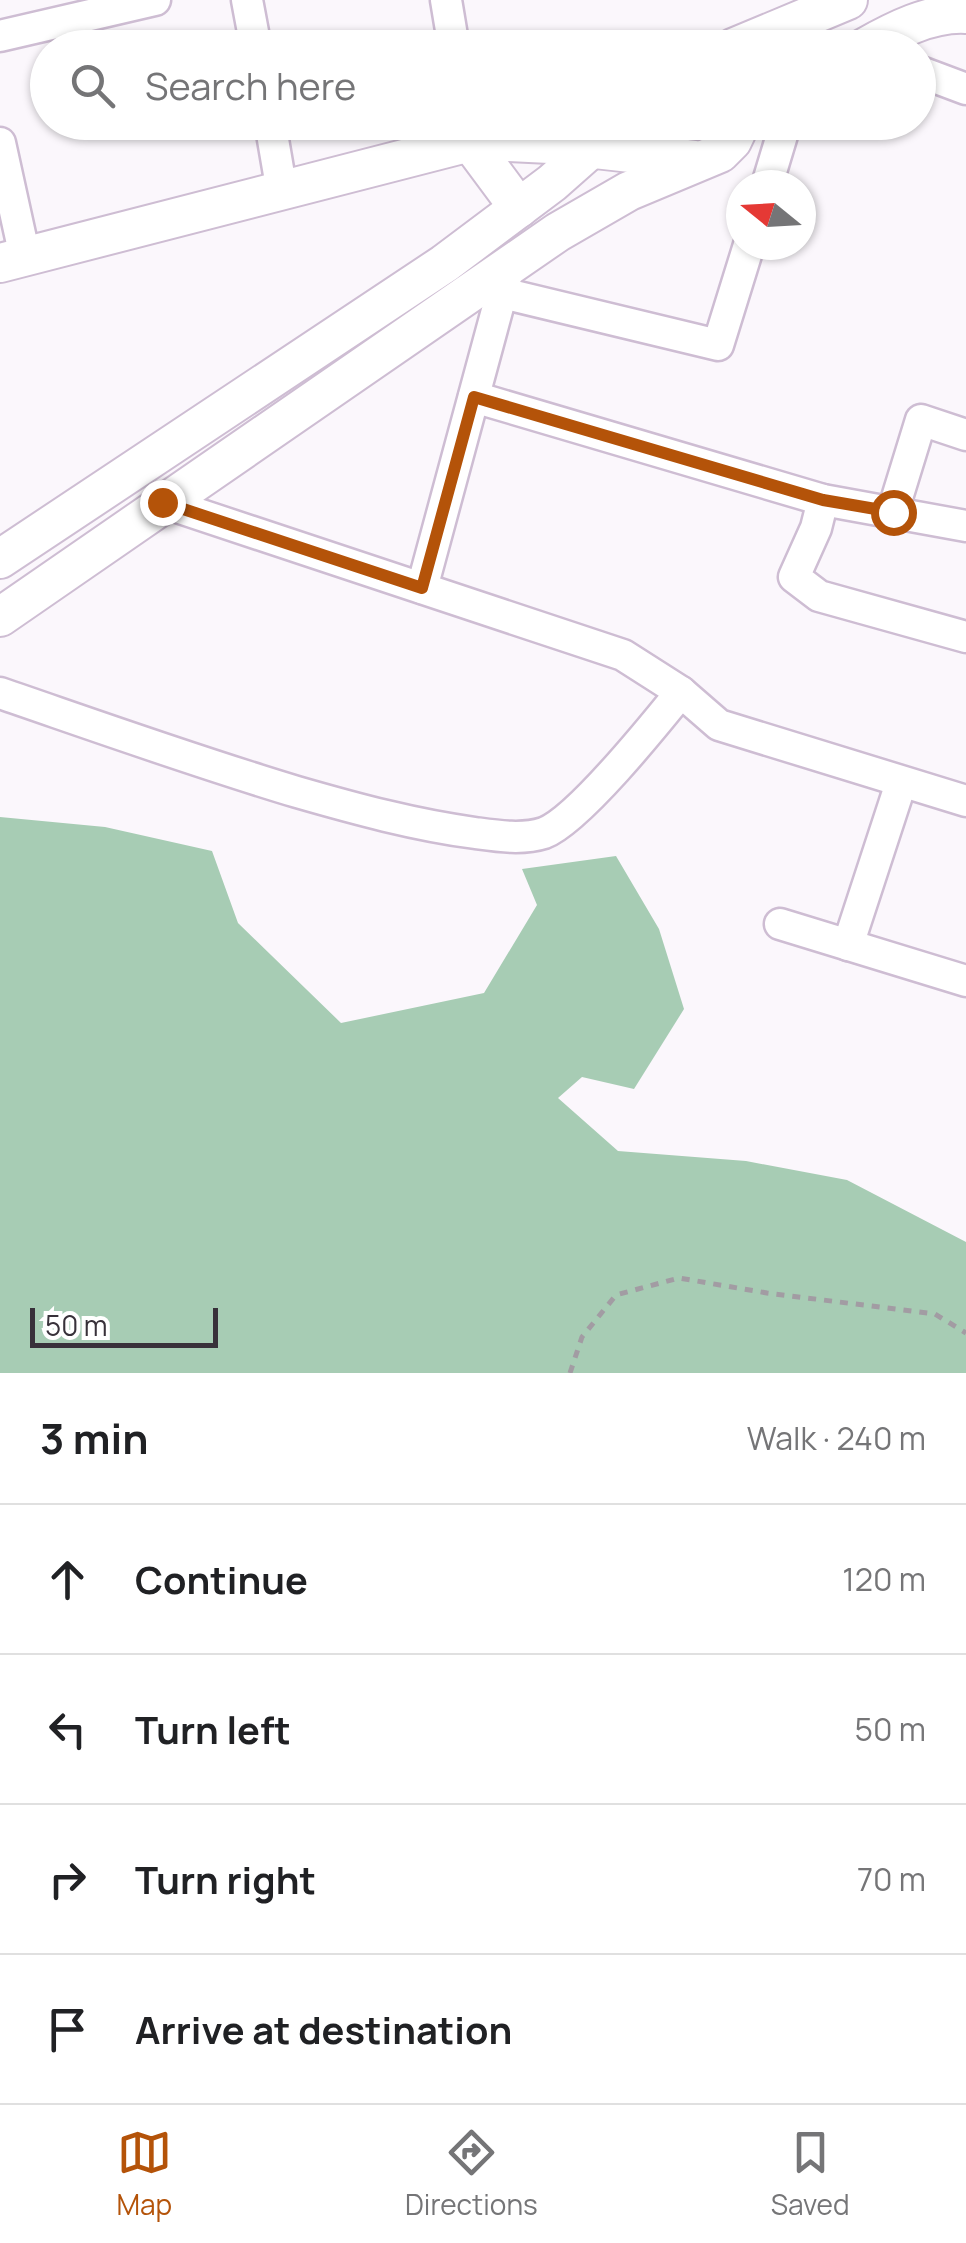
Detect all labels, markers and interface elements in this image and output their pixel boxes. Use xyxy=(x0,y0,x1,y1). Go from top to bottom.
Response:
search box xyxy=(30,30,936,140)
icon: search xyxy=(65,58,120,113)
text: Search here xyxy=(145,59,356,111)
north arrow xyxy=(726,170,816,260)
route end xyxy=(140,480,186,526)
route start xyxy=(871,490,917,536)
scale bar xyxy=(30,1303,218,1348)
text: 50 m xyxy=(45,1306,108,1344)
text: 3 min xyxy=(40,1409,149,1467)
text: Walk · 240 m xyxy=(747,1416,926,1460)
icon: ahead xyxy=(40,1552,95,1607)
text: Continue xyxy=(135,1553,308,1605)
text: 120 m xyxy=(842,1557,926,1601)
icon: left xyxy=(40,1702,95,1757)
text: Turn left xyxy=(135,1703,291,1755)
text: 50 m xyxy=(854,1707,926,1751)
icon: right xyxy=(40,1852,95,1907)
text: Turn right xyxy=(135,1853,316,1905)
text: 70 m xyxy=(857,1857,926,1901)
icon: arrive xyxy=(40,2002,95,2057)
text: Arrive at destination xyxy=(135,2003,512,2055)
tab: Map xyxy=(116,2125,172,2223)
tab: Directions xyxy=(405,2125,538,2223)
tab: Saved xyxy=(771,2125,850,2223)

